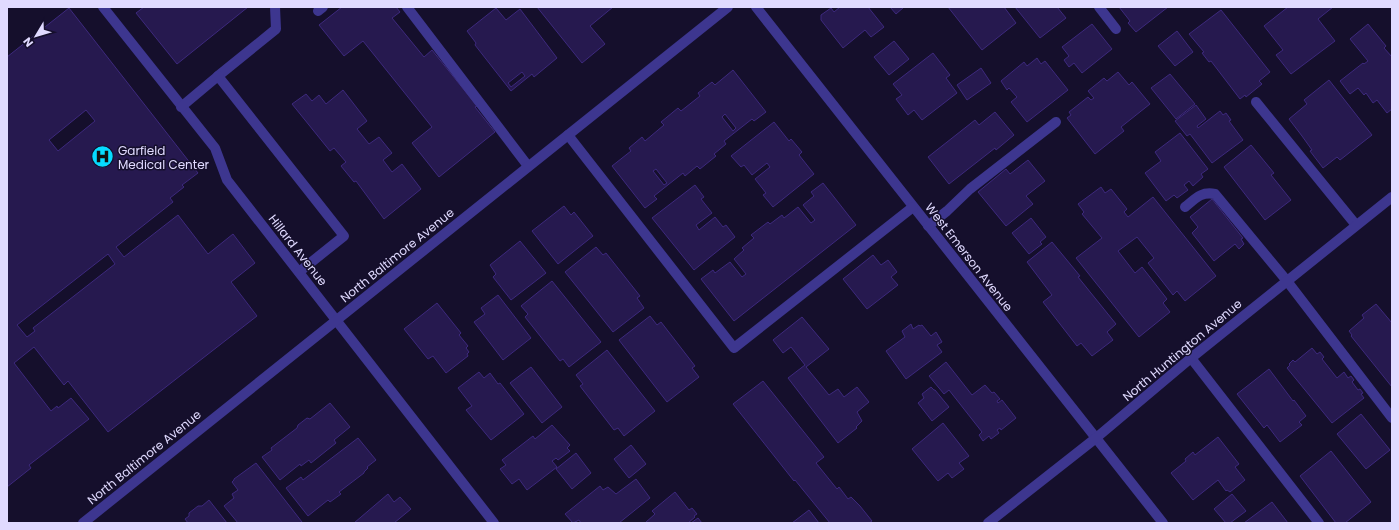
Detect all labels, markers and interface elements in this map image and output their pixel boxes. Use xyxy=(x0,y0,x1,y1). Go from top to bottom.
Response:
north arrow xyxy=(16,16,56,56)
text: N xyxy=(19,34,37,50)
place label: Garfield Medical Center xyxy=(118,142,210,173)
hospital icon: Garfield Medical Center xyxy=(90,144,116,170)
street label: West Emerson Avenue xyxy=(921,199,1017,315)
street label: North Baltimore Avenue xyxy=(337,204,457,306)
street label: Hillard Avenue xyxy=(265,211,331,289)
street label: North Huntington Avenue xyxy=(1119,295,1245,405)
street label: North Baltimore Avenue xyxy=(84,406,204,508)

